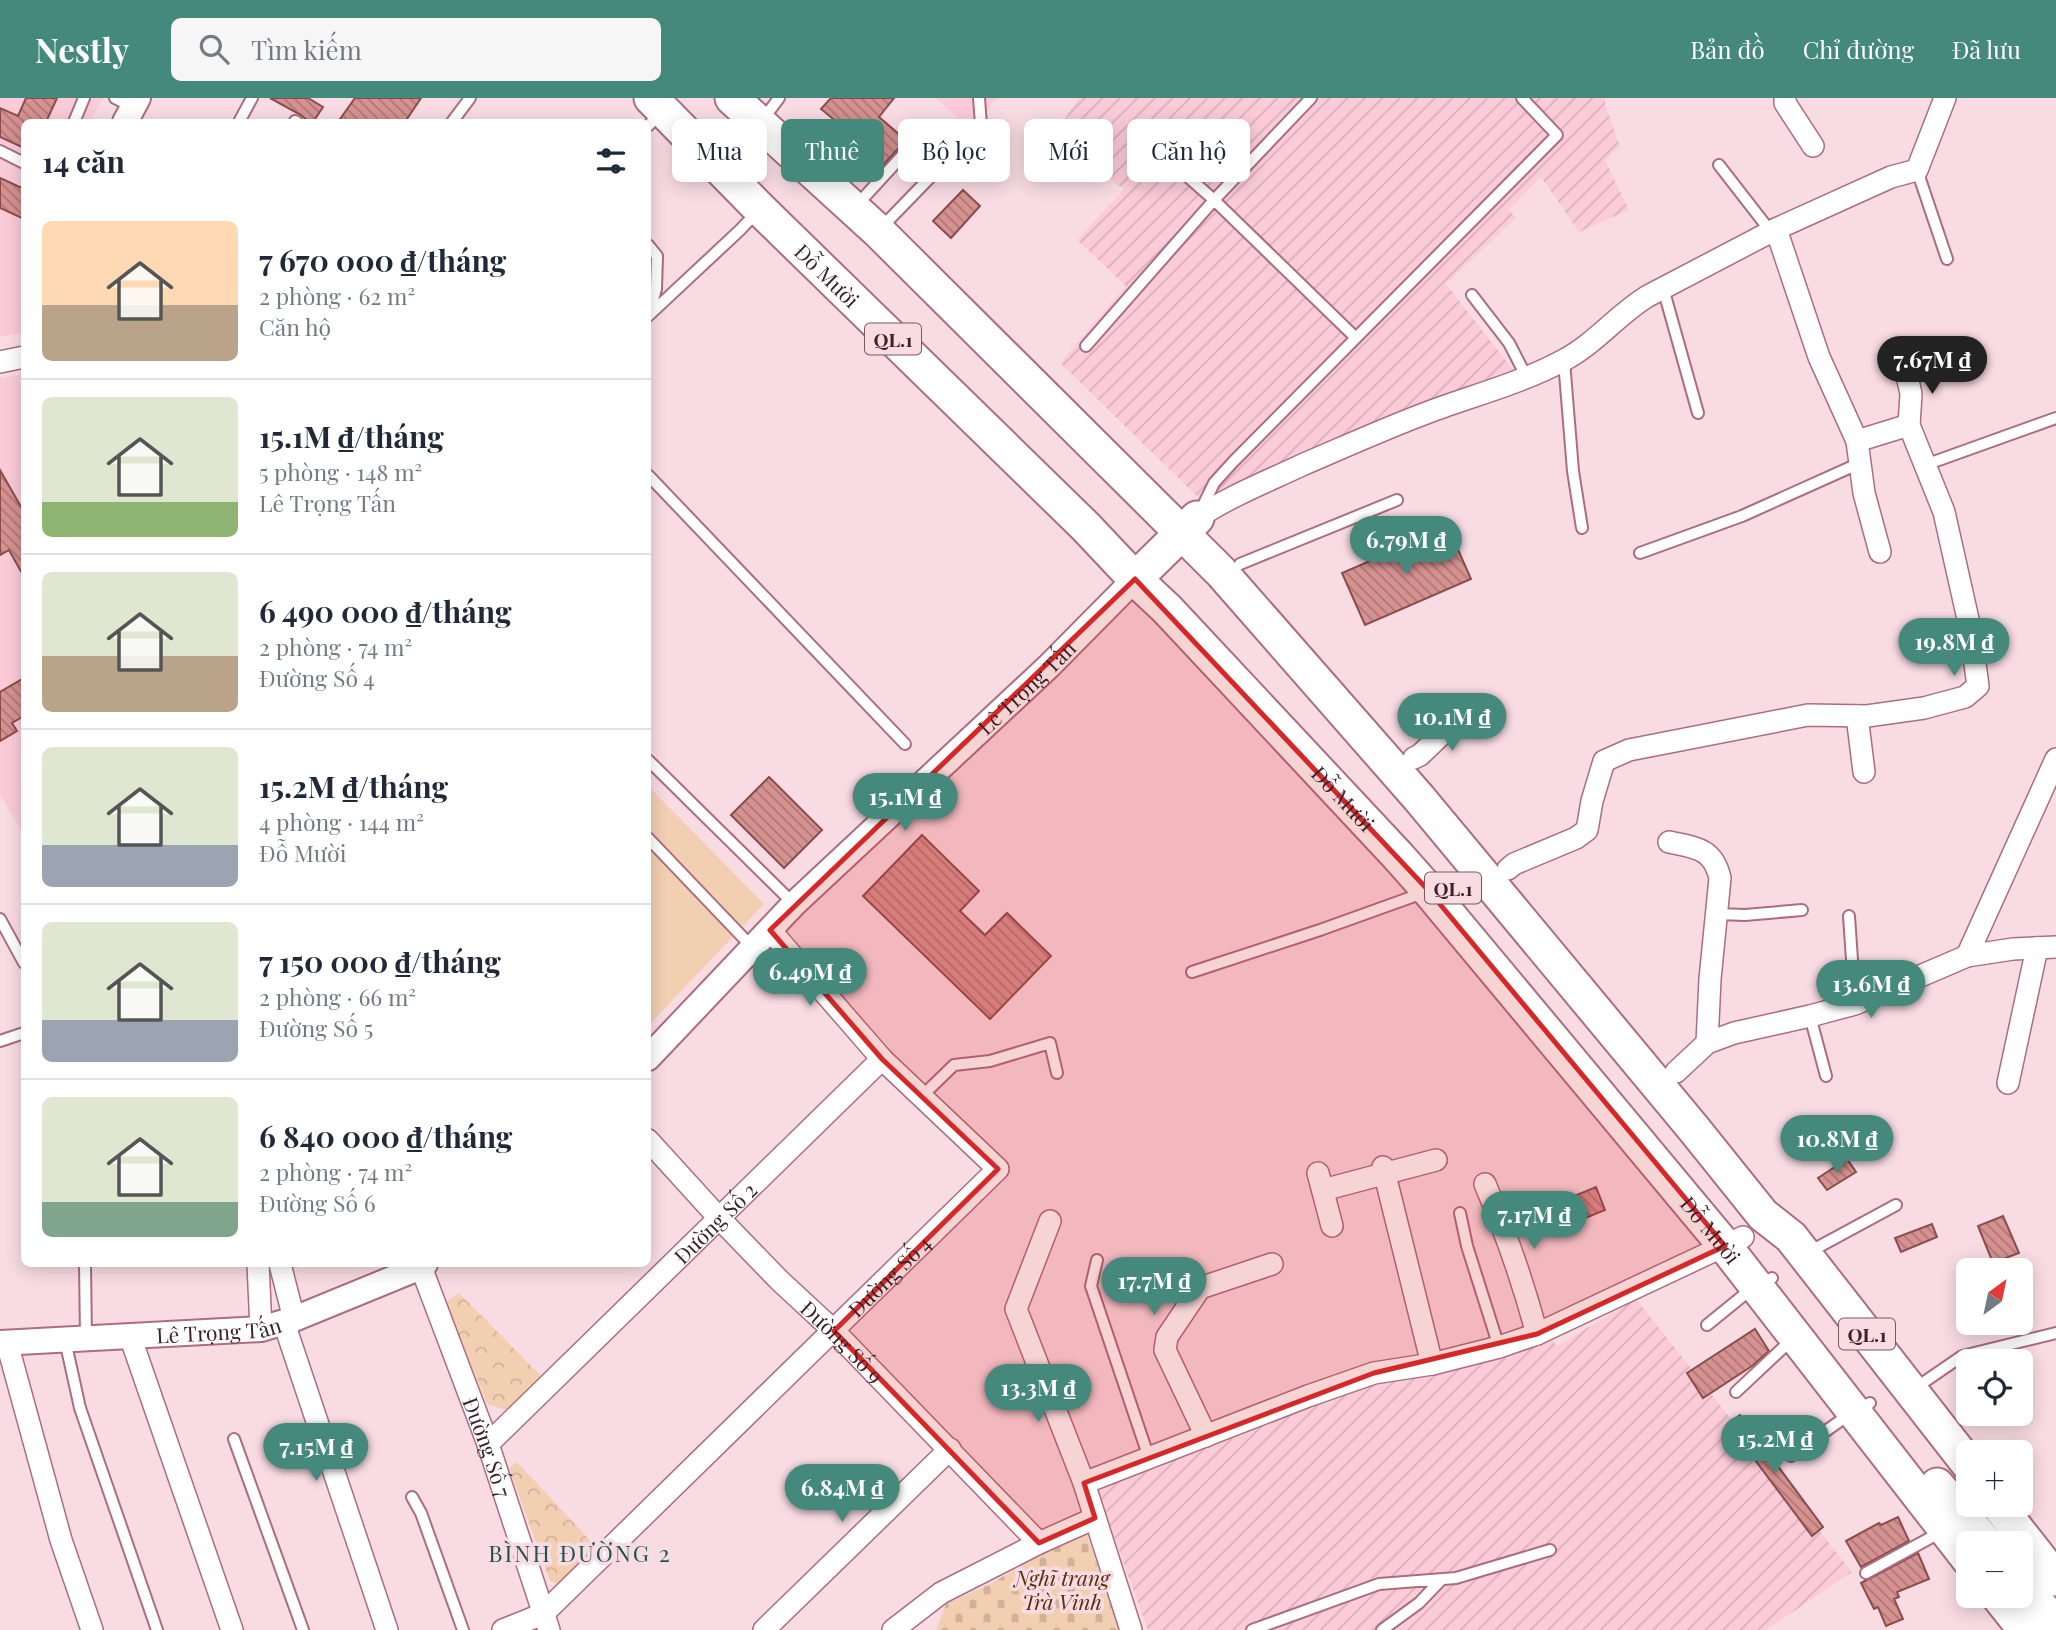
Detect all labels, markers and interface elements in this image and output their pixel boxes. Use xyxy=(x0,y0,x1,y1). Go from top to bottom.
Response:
search box xyxy=(171,18,661,81)
text: Nestly xyxy=(35,27,129,71)
icon: search xyxy=(195,30,233,68)
text: Tìm kiếm xyxy=(251,32,362,67)
text: Bản đồ xyxy=(1690,33,1765,65)
text: Chỉ đường xyxy=(1803,33,1914,65)
text: Đã lưu xyxy=(1952,33,2021,65)
chip: Mua xyxy=(672,119,767,182)
chip: Thuê xyxy=(781,119,884,182)
chip: Bộ lọc xyxy=(898,119,1010,182)
chip: Mới xyxy=(1024,119,1113,182)
chip: Căn hộ xyxy=(1127,119,1250,182)
text: 14 căn xyxy=(42,141,125,181)
icon: filters xyxy=(592,142,630,180)
street label: Đỗ Mười xyxy=(789,237,866,313)
text: 7 670 000 ₫/tháng xyxy=(259,240,506,280)
icon: home xyxy=(98,249,182,333)
text: 2 phòng · 62 m² xyxy=(259,280,415,311)
text: Căn hộ xyxy=(259,311,331,342)
road number: QL.1 xyxy=(865,324,921,354)
pin: 7.67M ₫ xyxy=(1867,336,1997,396)
text: 7.67M ₫ xyxy=(1893,343,1971,374)
text: 15.1M ₫/tháng xyxy=(259,416,444,456)
icon: home xyxy=(98,425,182,509)
text: 5 phòng · 148 m² xyxy=(259,456,422,487)
text: Lê Trọng Tấn xyxy=(259,487,396,518)
pin: 6.79M ₫ xyxy=(1341,517,1471,576)
text: 6.79M ₫ xyxy=(1366,523,1446,554)
text: 6 490 000 ₫/tháng xyxy=(259,591,512,631)
icon: home xyxy=(98,600,182,684)
pin: 19.8M ₫ xyxy=(1889,618,2019,678)
text: 19.8M ₫ xyxy=(1914,625,1994,656)
text: 2 phòng · 74 m² xyxy=(259,631,412,662)
street label: Lê Trọng Tấn xyxy=(971,633,1081,740)
text: Đường Số 4 xyxy=(259,662,375,693)
pin: 10.1M ₫ xyxy=(1387,694,1517,753)
text: 10.1M ₫ xyxy=(1413,700,1491,731)
street label: Đỗ Mười xyxy=(1306,759,1381,837)
text: 15.2M ₫/tháng xyxy=(259,766,448,806)
pin: 15.1M ₫ xyxy=(840,774,970,833)
icon: home xyxy=(98,775,182,859)
text: 15.1M ₫ xyxy=(869,780,941,811)
text: 4 phòng · 144 m² xyxy=(259,806,424,837)
text: Đỗ Mười xyxy=(259,837,346,868)
road number: QL.1 xyxy=(1425,873,1481,904)
text: 7 150 000 ₫/tháng xyxy=(259,941,501,981)
pin: 6.49M ₫ xyxy=(745,948,875,1008)
icon: home xyxy=(98,950,182,1034)
text: 6.49M ₫ xyxy=(769,955,851,986)
pin: 13.6M ₫ xyxy=(1806,960,1936,1020)
text: 13.6M ₫ xyxy=(1832,967,1910,998)
text: 2 phòng · 66 m² xyxy=(259,981,416,1012)
text: Đường Số 5 xyxy=(259,1012,373,1043)
text: 6 840 000 ₫/tháng xyxy=(259,1116,512,1156)
pin: 10.8M ₫ xyxy=(1772,1116,1902,1175)
text: 10.8M ₫ xyxy=(1796,1122,1878,1153)
icon: home xyxy=(98,1125,182,1209)
text: 2 phòng · 74 m² xyxy=(259,1156,412,1187)
street label: Đường Số 2 xyxy=(667,1175,762,1269)
text: Đường Số 6 xyxy=(259,1187,376,1218)
street label: Đỗ Mười xyxy=(1675,1190,1747,1269)
pin: 7.17M ₫ xyxy=(1469,1192,1599,1251)
text: 7.17M ₫ xyxy=(1497,1198,1571,1229)
street label: Đường Số 4 xyxy=(841,1229,936,1323)
pin: 17.7M ₫ xyxy=(1089,1258,1219,1317)
north arrow xyxy=(1956,1258,2034,1335)
map controls xyxy=(1956,1258,2033,1608)
text: 17.7M ₫ xyxy=(1117,1264,1191,1295)
street label: Đường Số 9 xyxy=(795,1294,890,1388)
street label: Lê Trọng Tấn xyxy=(155,1310,285,1349)
road number: QL.1 xyxy=(1839,1318,1895,1350)
button: locate xyxy=(1956,1349,2033,1426)
pin: 13.3M ₫ xyxy=(973,1364,1103,1424)
text: 13.3M ₫ xyxy=(1000,1371,1076,1402)
street label: Đường Số 7 xyxy=(457,1393,519,1501)
pin: 15.2M ₫ xyxy=(1710,1416,1840,1475)
text: 15.2M ₫ xyxy=(1737,1422,1813,1453)
pin: 7.15M ₫ xyxy=(251,1424,381,1483)
text: 7.15M ₫ xyxy=(279,1430,353,1461)
button: + xyxy=(1956,1440,2033,1517)
pin: 6.84M ₫ xyxy=(777,1464,907,1524)
text: 6.84M ₫ xyxy=(801,1471,883,1502)
button: − xyxy=(1956,1531,2033,1608)
district label: BÌNH ĐƯỜNG 2 xyxy=(488,1537,672,1568)
park label: Nghĩ trang Trà Vinh xyxy=(1012,1563,1111,1615)

